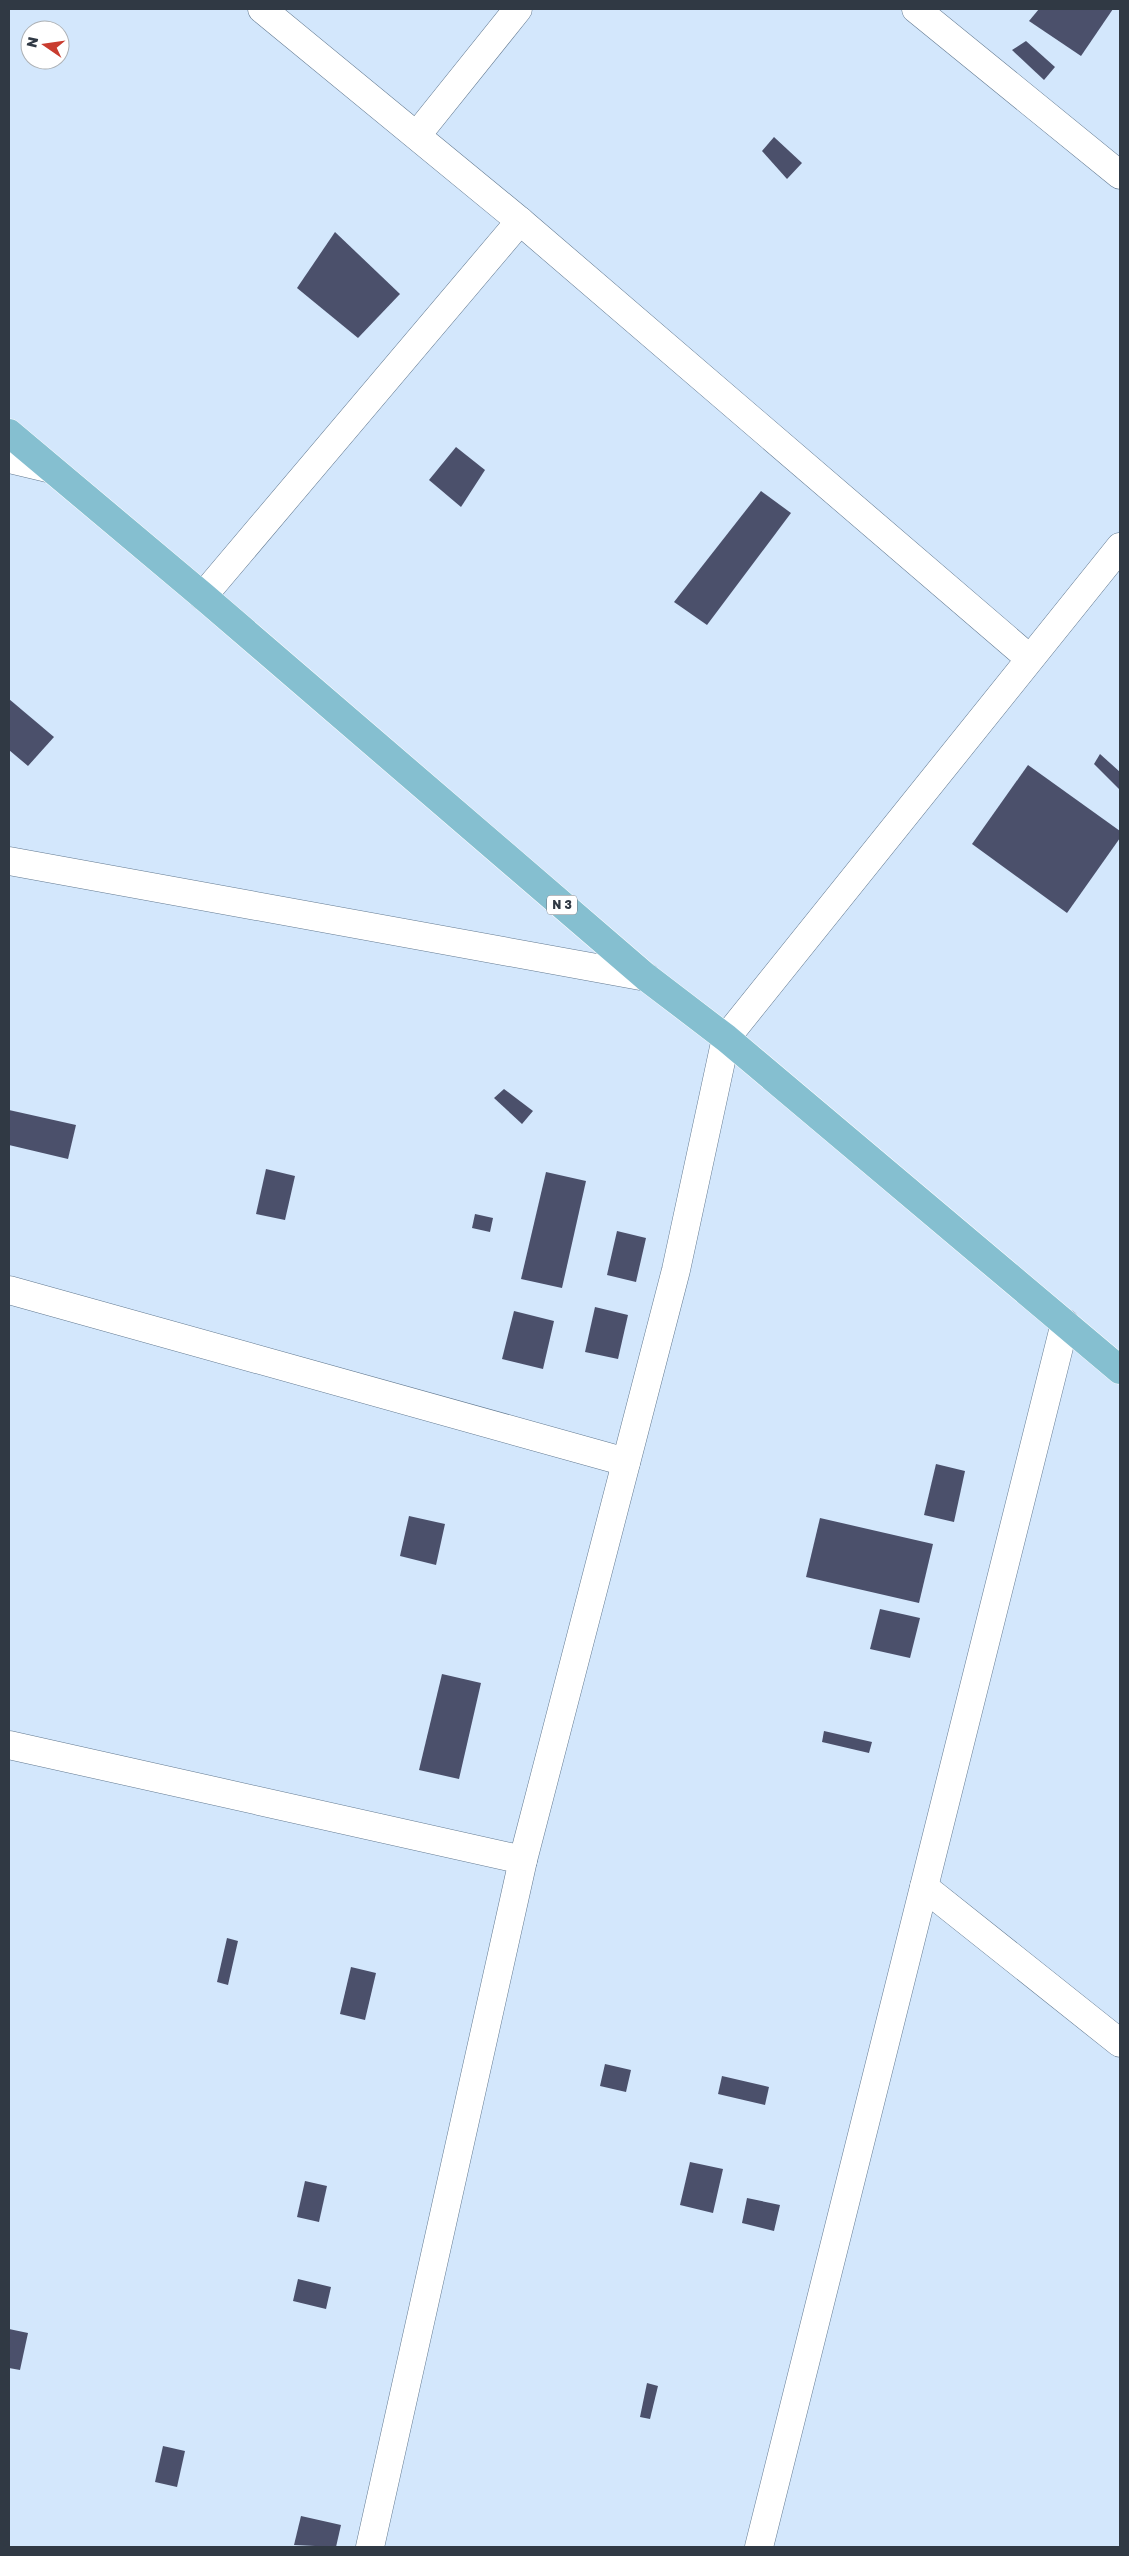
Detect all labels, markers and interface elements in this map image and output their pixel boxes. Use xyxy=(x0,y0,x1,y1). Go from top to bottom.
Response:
north arrow xyxy=(20,20,70,70)
text: N xyxy=(22,35,41,49)
road number: N 3 xyxy=(547,896,577,914)

